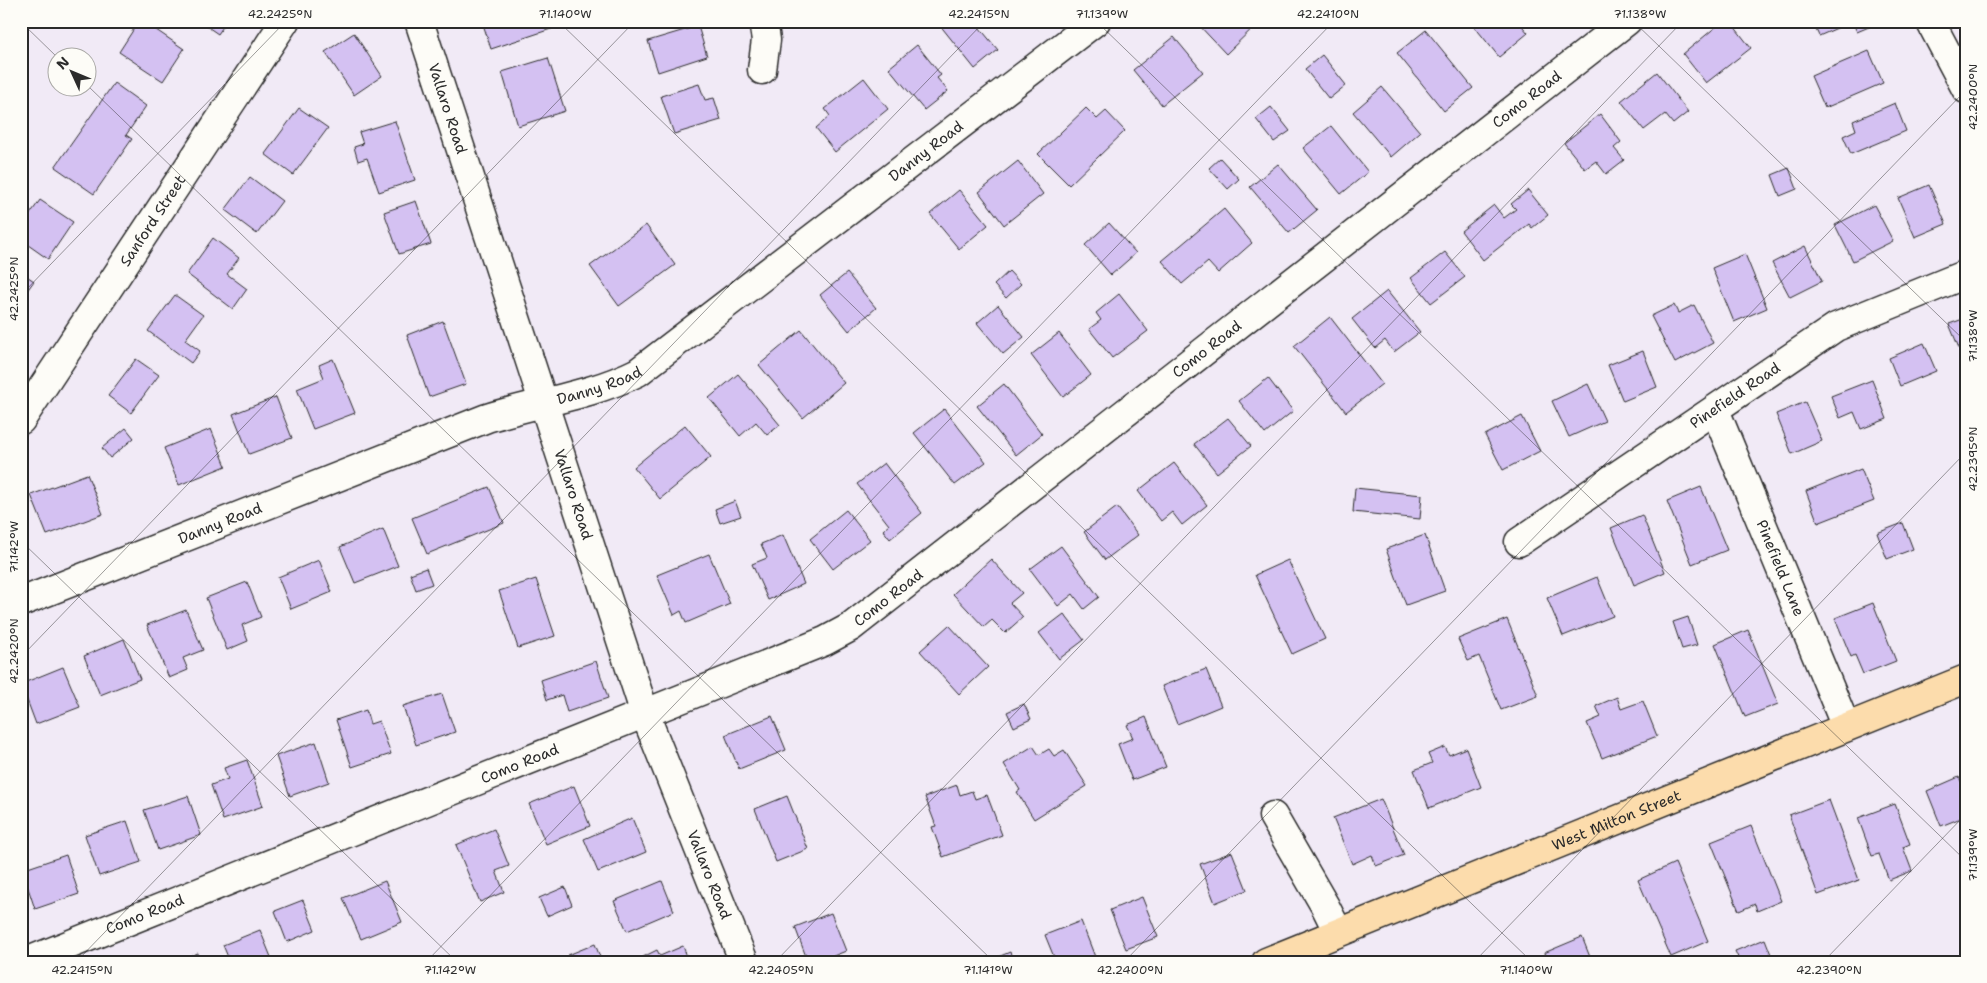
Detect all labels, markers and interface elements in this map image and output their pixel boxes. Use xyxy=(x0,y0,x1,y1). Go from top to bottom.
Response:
text: 42.2425°N xyxy=(248,6,312,22)
text: 71.140°W xyxy=(538,6,592,22)
text: 42.2415°N xyxy=(948,6,1010,22)
text: 71.139°W xyxy=(1076,6,1128,22)
text: 42.2410°N xyxy=(1297,6,1359,22)
text: 71.138°W xyxy=(1613,6,1667,22)
north arrow xyxy=(48,48,98,98)
text: N xyxy=(52,53,73,73)
street label: Vallaro Road xyxy=(423,61,472,157)
text: 42.2400°N xyxy=(1965,64,1981,130)
street label: Como Road xyxy=(1488,66,1566,133)
street label: Danny Road xyxy=(885,116,968,186)
street label: Sanford Street xyxy=(115,171,190,270)
text: 42.2425°N xyxy=(6,257,22,321)
text: 71.138°W xyxy=(1965,309,1981,363)
street label: Como Road xyxy=(1168,316,1246,382)
street label: Pinefield Road xyxy=(1686,357,1784,433)
street label: Danny Road xyxy=(555,361,646,409)
text: 42.2395°N xyxy=(1965,427,1981,491)
street label: Vallaro Road xyxy=(549,446,598,543)
street label: Danny Road xyxy=(175,498,265,549)
street label: Pinefield Lane xyxy=(1752,517,1809,619)
text: 71.142°W xyxy=(6,521,22,573)
street label: Como Road xyxy=(850,564,927,631)
text: 42.2420°N xyxy=(6,618,22,684)
street label: Como Road xyxy=(478,739,562,788)
street label: West Milton Street xyxy=(1549,785,1684,855)
street label: Vallaro Road xyxy=(682,827,736,923)
text: 71.139°W xyxy=(1965,829,1981,881)
street label: Como Road xyxy=(103,889,187,939)
text: 42.2415°N xyxy=(51,962,113,978)
text: 71.142°W xyxy=(424,962,476,978)
text: 42.2405°N xyxy=(748,962,814,978)
text: 71.141°W xyxy=(963,962,1013,978)
text: 42.2400°N xyxy=(1097,962,1163,978)
text: 71.140°W xyxy=(1499,962,1553,978)
text: 42.2390°N xyxy=(1796,962,1862,978)

